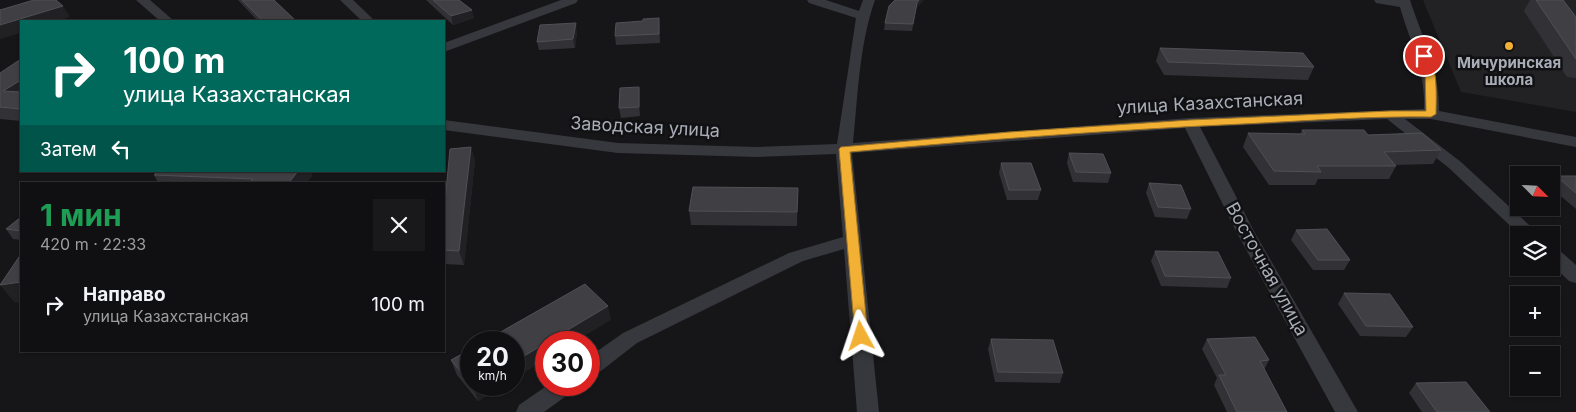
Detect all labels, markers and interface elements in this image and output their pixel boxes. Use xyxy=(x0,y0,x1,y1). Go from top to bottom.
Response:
pin xyxy=(1403,35,1445,77)
text: 100 m xyxy=(123,39,226,81)
icon: right xyxy=(40,40,105,105)
marker: Мичуринская школа xyxy=(1503,40,1515,52)
icon: arrive xyxy=(1410,42,1438,70)
place label: Мичуринская школа xyxy=(1457,53,1561,89)
text: улица Казахстанская xyxy=(123,81,351,107)
street label: улица Казахстанская xyxy=(1116,87,1304,118)
street label: Заводская улица xyxy=(570,112,720,141)
icon: left xyxy=(107,135,135,163)
text: Затем xyxy=(40,138,97,161)
north arrow xyxy=(1510,166,1560,216)
map controls xyxy=(1510,166,1560,396)
text: 1 мин xyxy=(40,197,122,233)
street label: Восточная улица xyxy=(1222,198,1313,339)
button: close xyxy=(373,199,425,251)
button: layers xyxy=(1510,226,1560,276)
text: 420 m · 22:33 xyxy=(40,234,146,254)
text: Направо xyxy=(83,283,166,306)
button: + xyxy=(1510,286,1560,336)
icon: right xyxy=(40,291,68,319)
text: 100 m xyxy=(371,293,425,316)
text: улица Казахстанская xyxy=(83,306,249,326)
position arrow xyxy=(834,309,886,361)
speed limit sign: 30 xyxy=(535,331,600,396)
text: 20 xyxy=(476,342,509,372)
button: − xyxy=(1510,346,1560,396)
text: km/h xyxy=(478,368,507,383)

